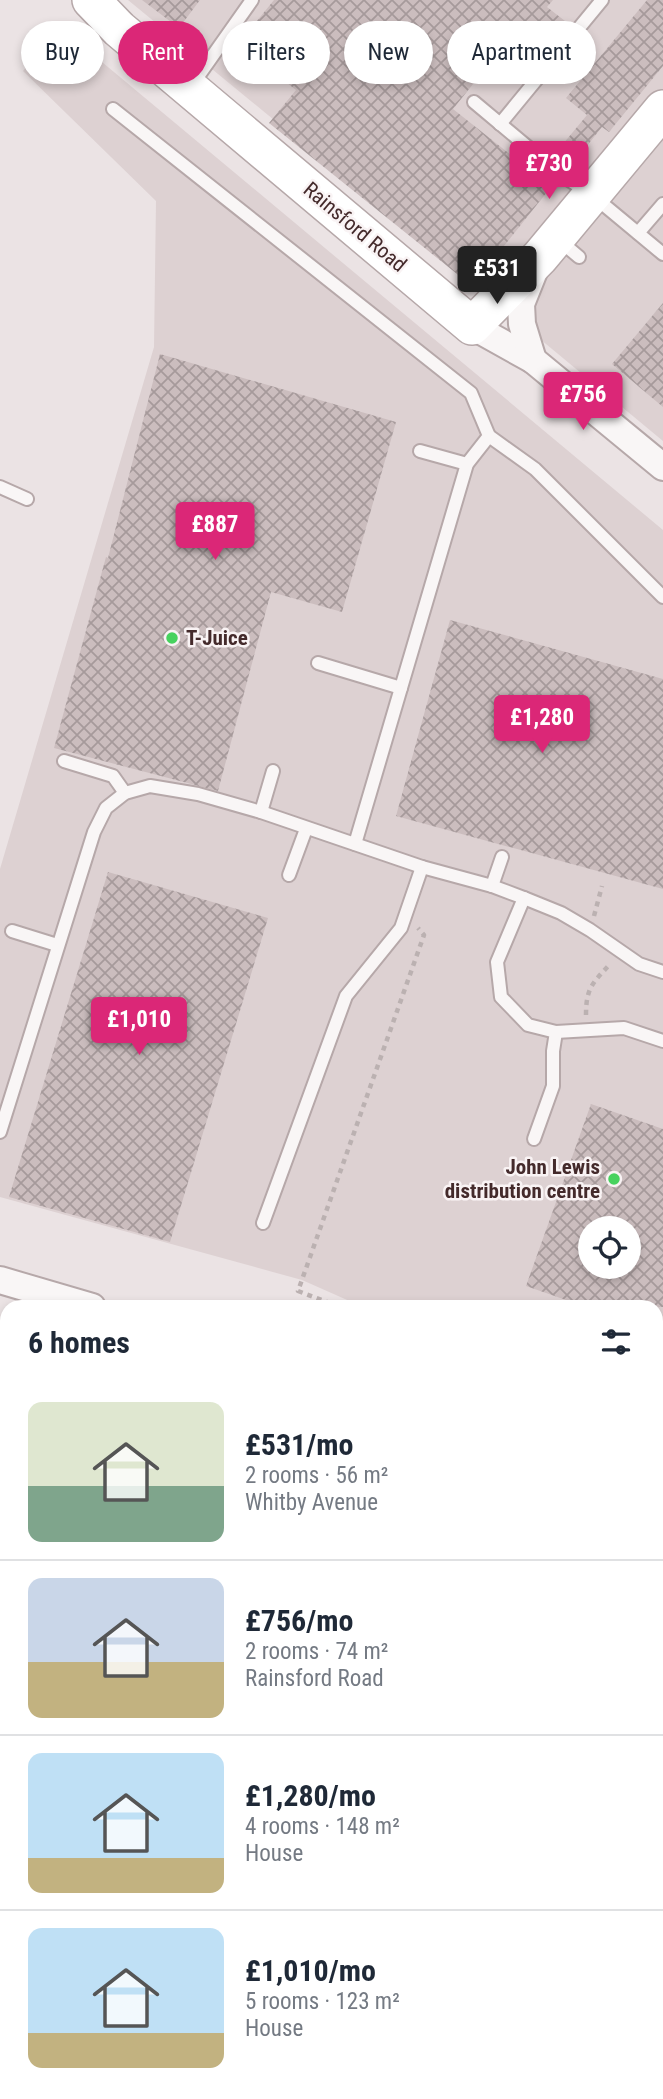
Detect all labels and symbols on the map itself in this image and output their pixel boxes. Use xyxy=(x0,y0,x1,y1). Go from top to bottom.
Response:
pin: £730 xyxy=(508,142,590,201)
street label: Rainsford Road xyxy=(299,177,411,277)
pin: £531 xyxy=(456,246,538,306)
pin: £756 xyxy=(542,372,624,432)
pin: £887 xyxy=(174,503,256,562)
place label: T-Juice xyxy=(186,626,248,650)
marker: T-Juice xyxy=(164,630,180,646)
pin: £1,280 xyxy=(485,696,599,755)
pin: £1,010 xyxy=(82,998,196,1057)
place label: John Lewis distribution centre xyxy=(445,1155,600,1203)
marker: John Lewis distribution centre xyxy=(606,1171,622,1187)

